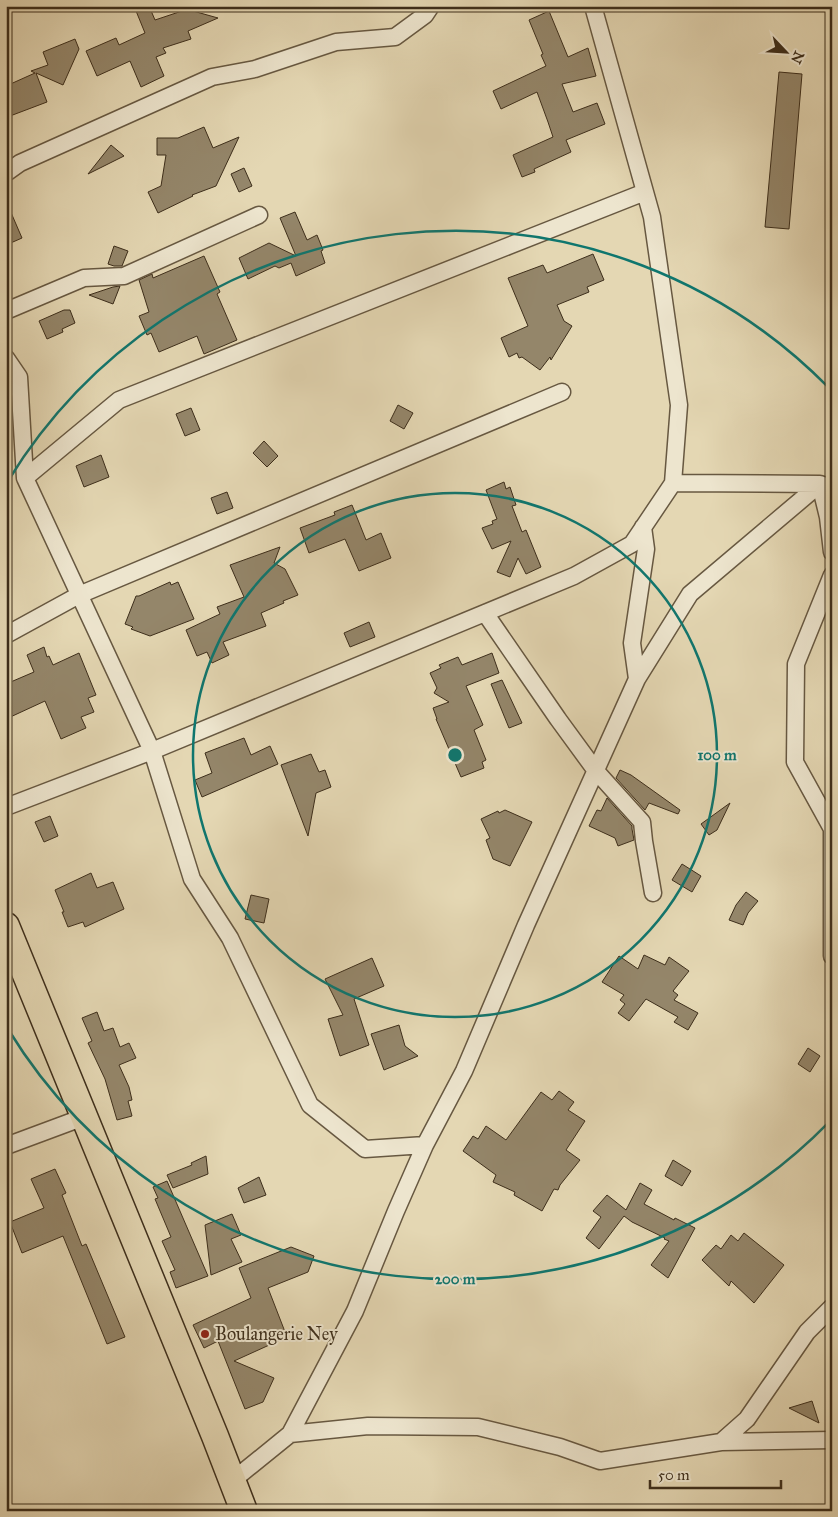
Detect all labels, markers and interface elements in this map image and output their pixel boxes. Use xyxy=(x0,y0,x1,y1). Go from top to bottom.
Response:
north arrow xyxy=(760,28,810,78)
text: N xyxy=(787,48,808,66)
centre of rings xyxy=(446,746,464,764)
text: 100 m xyxy=(697,746,737,764)
text: 200 m xyxy=(435,1270,476,1288)
place label: Boulangerie Ney xyxy=(215,1323,338,1346)
marker: Boulangerie Ney xyxy=(199,1328,211,1340)
scale bar xyxy=(650,1457,782,1489)
text: 50 m xyxy=(658,1466,690,1484)

